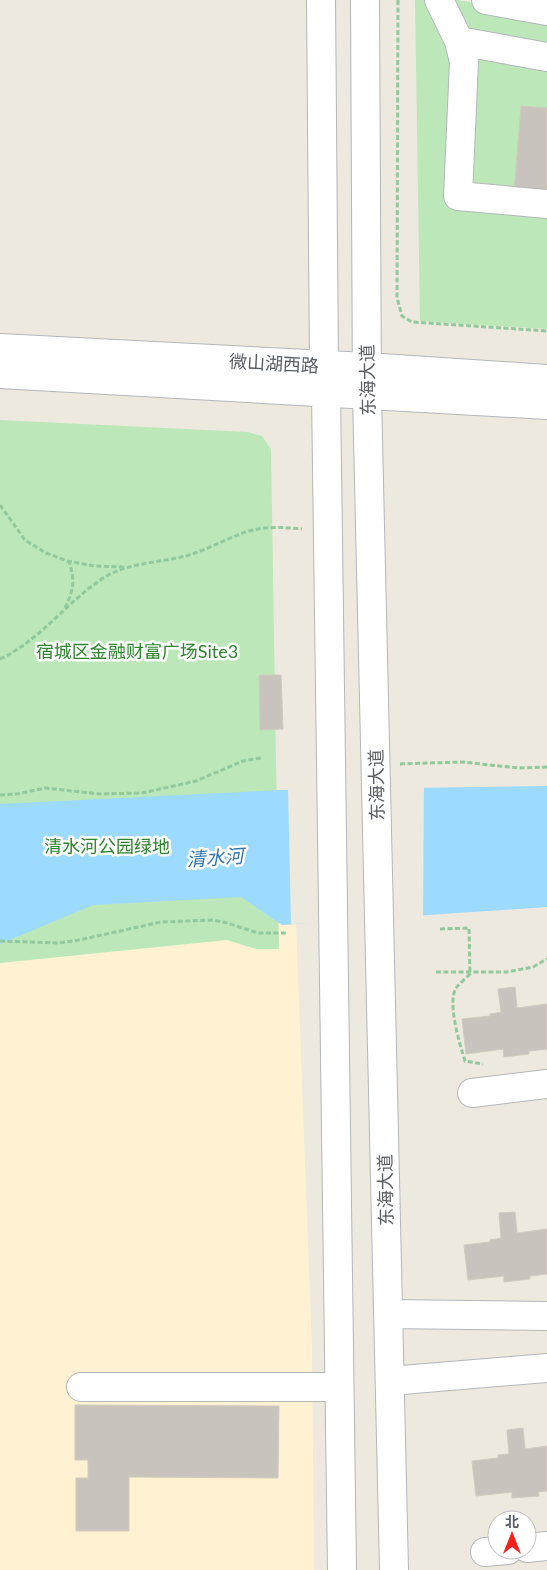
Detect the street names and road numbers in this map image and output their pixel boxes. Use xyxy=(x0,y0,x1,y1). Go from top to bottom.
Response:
street label: 东海大道 xyxy=(355,344,379,416)
street label: 微山湖西路 xyxy=(228,350,320,376)
street label: 东海大道 xyxy=(364,749,388,821)
street label: 东海大道 xyxy=(373,1154,397,1226)

